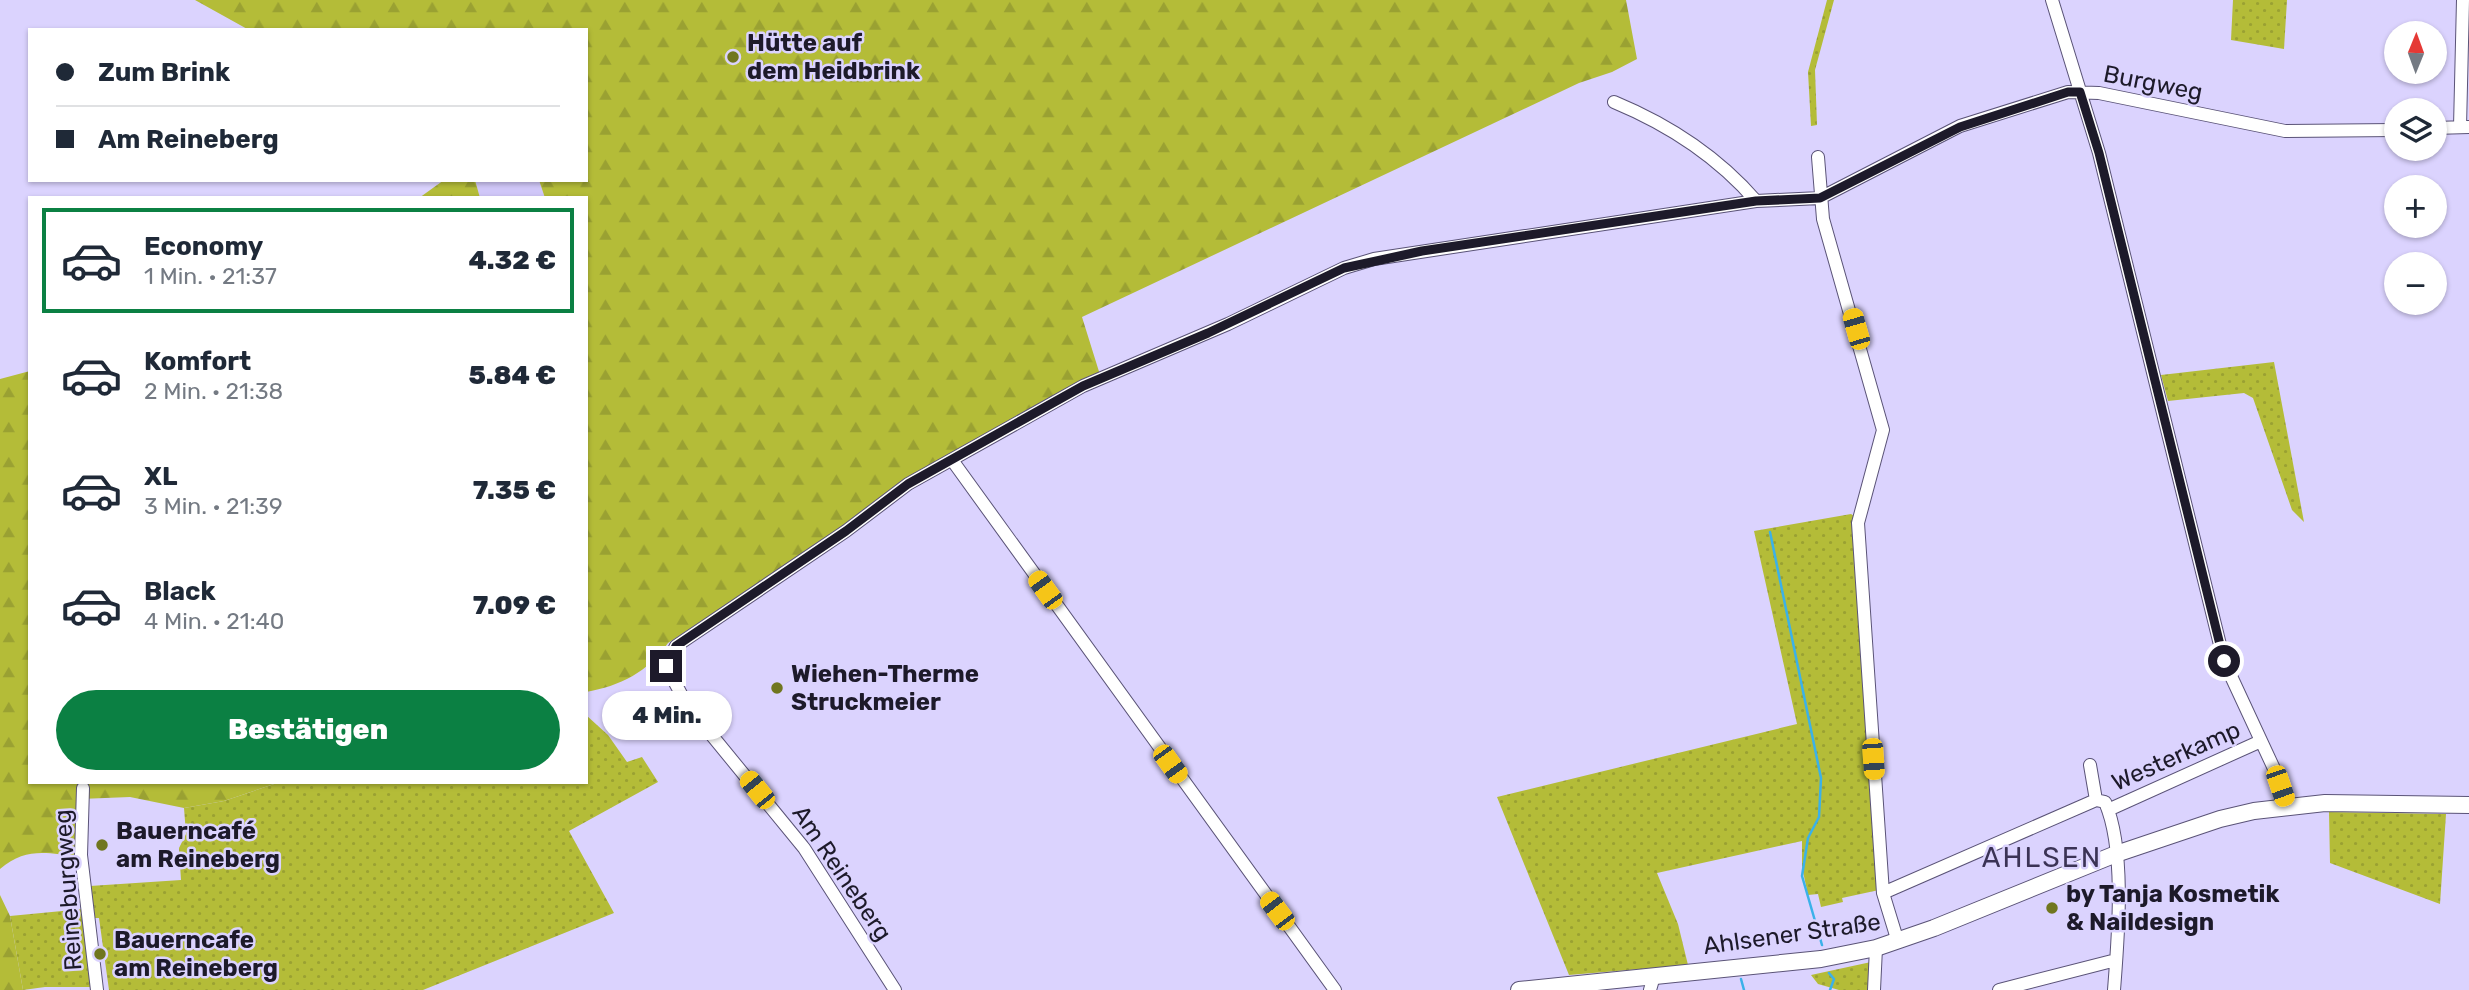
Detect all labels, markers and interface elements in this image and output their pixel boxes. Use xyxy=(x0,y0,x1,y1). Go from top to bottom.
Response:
north arrow xyxy=(2384,21,2446,84)
map controls xyxy=(2384,21,2447,315)
place label: Hütte auf dem Heidbrink xyxy=(747,29,920,85)
marker: Hütte auf dem Heidbrink xyxy=(725,49,741,65)
text: Zum Brink xyxy=(98,57,230,88)
street label: Burgweg xyxy=(2101,60,2205,106)
button: layers xyxy=(2384,98,2447,161)
text: Am Reineberg xyxy=(98,124,279,155)
button: + xyxy=(2384,175,2447,238)
icon: car xyxy=(60,229,123,292)
text: Economy xyxy=(144,231,263,262)
text: 4.32 € xyxy=(468,245,556,276)
button: − xyxy=(2384,252,2447,315)
text: 1 Min. · 21:37 xyxy=(144,262,277,290)
car xyxy=(1841,306,1872,352)
icon: car xyxy=(60,344,123,407)
text: Komfort xyxy=(144,346,251,377)
text: 5.84 € xyxy=(468,360,556,391)
text: 2 Min. · 21:38 xyxy=(144,377,283,405)
icon: car xyxy=(60,459,123,522)
text: XL xyxy=(144,461,177,492)
text: 7.35 € xyxy=(473,475,556,506)
text: 3 Min. · 21:39 xyxy=(144,492,283,520)
car xyxy=(1025,567,1066,613)
icon: car xyxy=(60,574,123,637)
text: Black xyxy=(144,576,216,607)
text: 7.09 € xyxy=(473,590,556,621)
text: 4 Min. · 21:40 xyxy=(144,607,284,635)
route start xyxy=(2208,645,2240,677)
route end xyxy=(650,650,682,682)
place label: Wiehen-Therme Struckmeier xyxy=(791,660,979,716)
marker: Wiehen-Therme Struckmeier xyxy=(769,680,785,696)
button: Bestätigen xyxy=(56,690,560,770)
callout: 4 Min. xyxy=(601,690,731,740)
text: 4 Min. xyxy=(632,701,702,729)
street label: Westerkamp xyxy=(2108,715,2244,797)
car xyxy=(1862,737,1885,781)
car xyxy=(1150,741,1191,787)
car xyxy=(2264,763,2297,809)
car xyxy=(736,767,779,813)
street label: Am Reineberg xyxy=(786,800,898,946)
street label: Reineburgweg xyxy=(48,809,88,971)
place label: Bauerncafé am Reineberg xyxy=(116,817,280,873)
marker: Bauerncafé am Reineberg xyxy=(94,837,110,853)
district label: AHLSEN xyxy=(1982,841,2102,874)
place label: by Tanja Kosmetik & Naildesign xyxy=(2066,880,2280,936)
car xyxy=(1256,888,1299,934)
marker: by Tanja Kosmetik & Naildesign xyxy=(2044,900,2060,916)
street label: Ahlsener Straße xyxy=(1702,908,1882,960)
place label: Bauerncafe am Reineberg xyxy=(114,926,278,982)
marker: Bauerncafe am Reineberg xyxy=(92,946,108,962)

